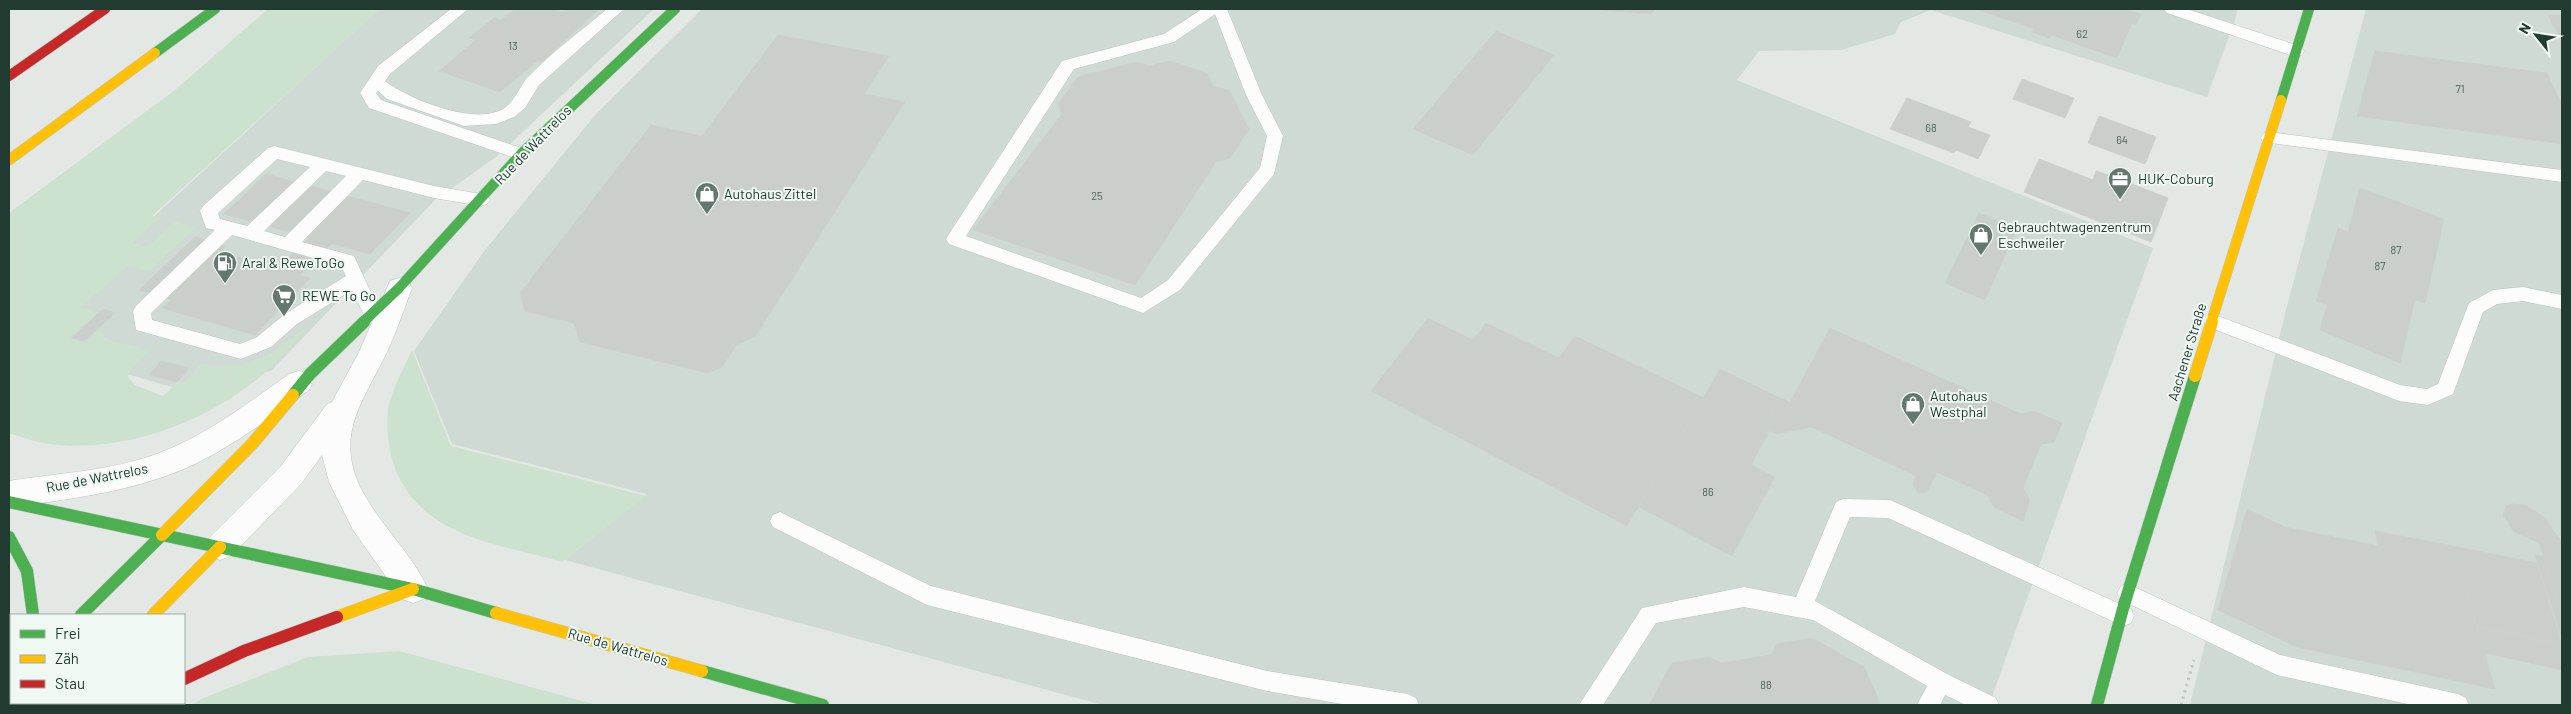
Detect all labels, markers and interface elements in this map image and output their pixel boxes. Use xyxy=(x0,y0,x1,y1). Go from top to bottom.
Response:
north arrow xyxy=(2511,10,2561,60)
text: N xyxy=(2515,20,2534,37)
house number: 62 xyxy=(2076,27,2088,40)
house number: 13 xyxy=(508,39,518,52)
house number: 71 xyxy=(2455,82,2465,95)
street label: Rue de Wattrelos xyxy=(491,101,575,188)
house number: 68 xyxy=(1925,121,1937,134)
house number: 64 xyxy=(2116,133,2128,146)
office icon: HUK-Coburg xyxy=(2107,166,2133,200)
place label: HUK-Coburg xyxy=(2138,170,2214,187)
shop icon: Autohaus Zittel xyxy=(694,181,720,215)
place label: Autohaus Zittel xyxy=(724,185,816,202)
house number: 25 xyxy=(1091,189,1103,202)
place label: Gebrauchtwagenzentrum Eschweiler xyxy=(1998,218,2151,251)
shop icon: Gebrauchtwagenzentrum Eschweiler xyxy=(1968,222,1994,256)
house number: 87 xyxy=(2391,243,2401,256)
fuel station icon: Aral & ReweToGo xyxy=(212,250,238,284)
place label: Aral & ReweToGo xyxy=(242,254,345,271)
house number: 87 xyxy=(2375,259,2385,272)
supermarket icon: REWE To Go xyxy=(271,283,297,317)
place label: REWE To Go xyxy=(302,287,376,304)
street label: Aachener Straße xyxy=(2164,301,2209,403)
place label: Autohaus Westphal xyxy=(1930,387,1988,420)
shop icon: Autohaus Westphal xyxy=(1900,391,1926,425)
street label: Rue de Wattrelos xyxy=(45,459,149,496)
house number: 86 xyxy=(1702,485,1714,498)
legend xyxy=(10,614,185,704)
text: Frei xyxy=(55,624,81,642)
street label: Rue de Wattrelos xyxy=(566,624,670,669)
text: Zäh xyxy=(55,649,79,667)
text: Stau xyxy=(55,674,85,692)
house number: 88 xyxy=(1760,678,1772,691)

